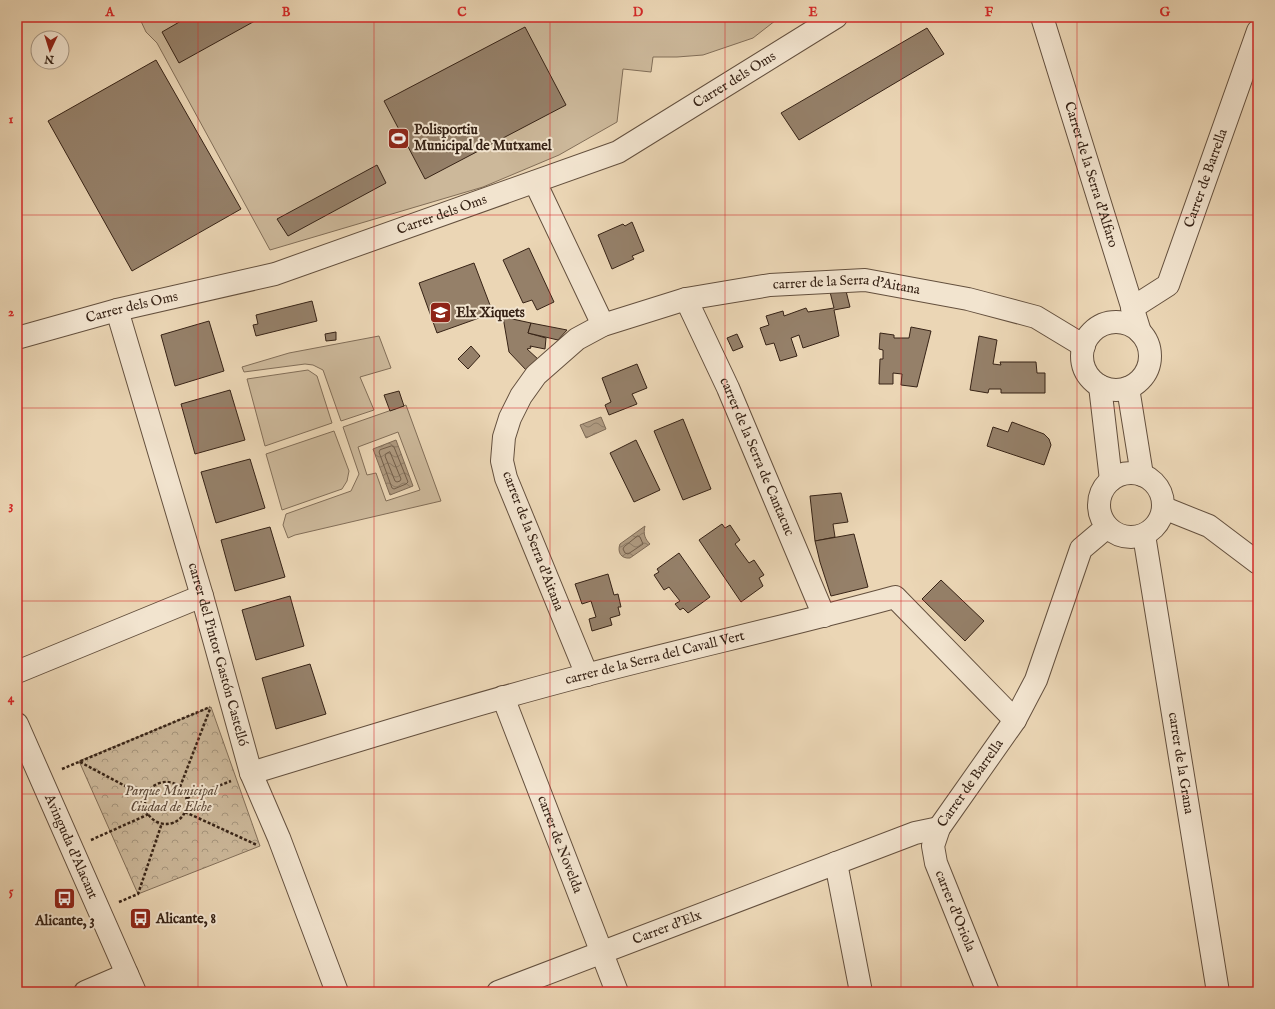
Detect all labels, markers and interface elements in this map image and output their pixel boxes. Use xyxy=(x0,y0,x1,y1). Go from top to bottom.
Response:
text: A xyxy=(105,4,116,21)
text: B xyxy=(282,4,291,21)
text: C xyxy=(457,4,467,21)
text: D xyxy=(633,4,644,21)
text: E xyxy=(808,4,818,21)
text: F xyxy=(985,4,994,21)
text: G xyxy=(1160,4,1171,21)
north arrow xyxy=(30,30,70,70)
street label: Carrer dels Oms xyxy=(690,47,779,112)
text: N xyxy=(44,52,56,66)
street label: Carrer de la Serra d'Alfaro xyxy=(1060,99,1122,250)
text: 1 xyxy=(9,111,14,128)
place label: Polisportiu Municipal de Mutxamel xyxy=(414,121,553,155)
sports icon: Polisportiu Municipal de Mutxamel xyxy=(385,125,411,151)
street label: Carrer de Barrella xyxy=(1180,125,1232,230)
street label: Carrer dels Oms xyxy=(395,190,489,239)
street label: carrer de la Serra d'Aitana xyxy=(772,271,923,299)
street label: Carrer dels Oms xyxy=(84,287,180,327)
school or university icon: Elx Xiquets xyxy=(427,300,453,326)
text: 2 xyxy=(8,304,14,321)
place label: Elx Xiquets xyxy=(456,304,525,322)
street label: carrer de la Serra de Cantacuc xyxy=(715,374,798,539)
street label: carrer de la Serra d'Aitana xyxy=(498,469,568,614)
text: 3 xyxy=(9,497,14,514)
street label: carrer del Pintor Gastón Castelló xyxy=(184,561,252,749)
street label: carrer de la Serra del Cavall Vert xyxy=(563,627,747,689)
text: 4 xyxy=(8,690,15,707)
street label: carrer de la Grana xyxy=(1164,711,1198,816)
street label: Carrer de Barrella xyxy=(933,735,1008,831)
park label: Parque Municipal Ciudad de Elche xyxy=(125,782,219,816)
street label: Avinguda d'Alacant xyxy=(40,791,102,902)
street label: carrer de Novelda xyxy=(533,793,587,897)
street label: carrer d'Oriola xyxy=(931,868,980,955)
text: 5 xyxy=(9,883,14,900)
bus stop icon: Alicante, 3 xyxy=(52,886,78,912)
bus stop icon: Alicante, 8 xyxy=(128,906,154,932)
street label: Carrer d'Elx xyxy=(630,906,704,949)
place label: Alicante, 8 xyxy=(155,910,216,928)
place label: Alicante, 3 xyxy=(34,912,95,930)

